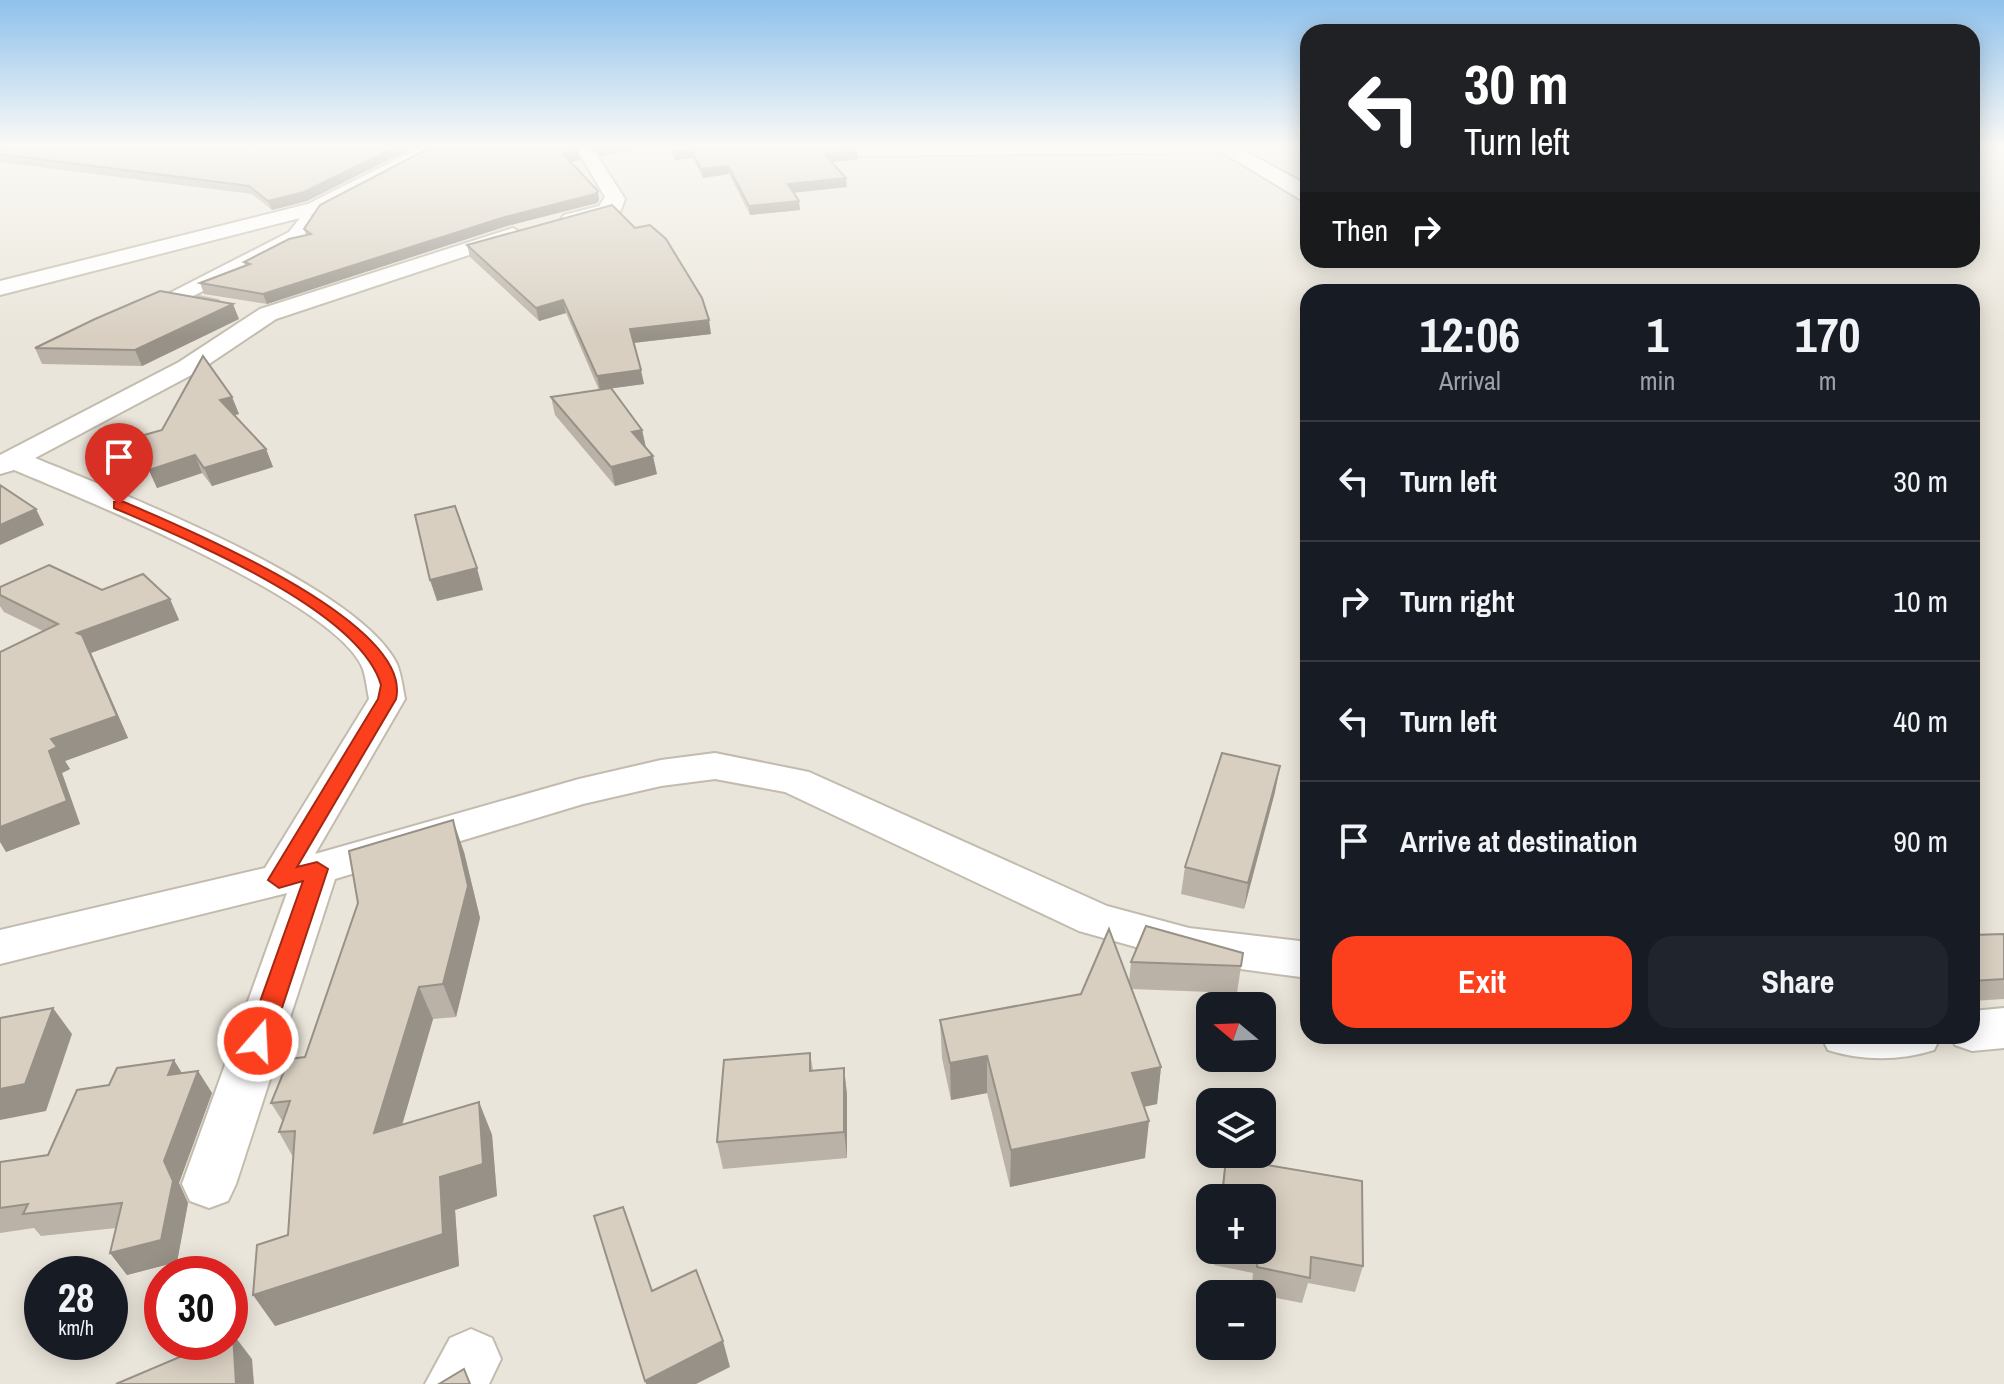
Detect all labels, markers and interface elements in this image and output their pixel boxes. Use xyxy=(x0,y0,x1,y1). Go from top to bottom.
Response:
text: 30 m xyxy=(1464,46,1569,121)
icon: left xyxy=(1332,56,1436,160)
text: Turn left xyxy=(1464,118,1570,166)
icon: right xyxy=(1404,208,1448,252)
text: Then xyxy=(1332,210,1388,250)
text: 12:06 xyxy=(1420,302,1520,367)
text: 1 xyxy=(1647,302,1668,367)
text: 170 xyxy=(1795,302,1860,367)
text: Arrival xyxy=(1439,363,1501,398)
text: min xyxy=(1640,363,1675,398)
text: m xyxy=(1819,363,1837,398)
pin xyxy=(85,423,153,505)
icon: arrive xyxy=(97,435,141,479)
icon: left xyxy=(1332,459,1376,503)
text: Turn left xyxy=(1400,461,1497,501)
text: 30 m xyxy=(1893,461,1948,501)
icon: right xyxy=(1332,579,1376,623)
text: Turn right xyxy=(1400,581,1514,621)
text: 10 m xyxy=(1893,581,1948,621)
icon: left xyxy=(1332,699,1376,743)
text: Turn left xyxy=(1400,701,1497,741)
text: 40 m xyxy=(1893,701,1948,741)
icon: arrive xyxy=(1332,819,1376,863)
text: Arrive at destination xyxy=(1400,821,1638,861)
text: 90 m xyxy=(1893,821,1948,861)
button: Exit xyxy=(1332,936,1632,1028)
button: Share xyxy=(1648,936,1948,1028)
north arrow xyxy=(1196,992,1276,1072)
map controls xyxy=(1196,992,1276,1360)
position arrow xyxy=(216,999,300,1083)
button: layers xyxy=(1196,1088,1276,1168)
button: + xyxy=(1196,1184,1276,1264)
speed limit sign: 30 xyxy=(144,1256,248,1360)
text: 28 xyxy=(58,1271,94,1324)
button: − xyxy=(1196,1280,1276,1360)
text: km/h xyxy=(58,1314,94,1341)

